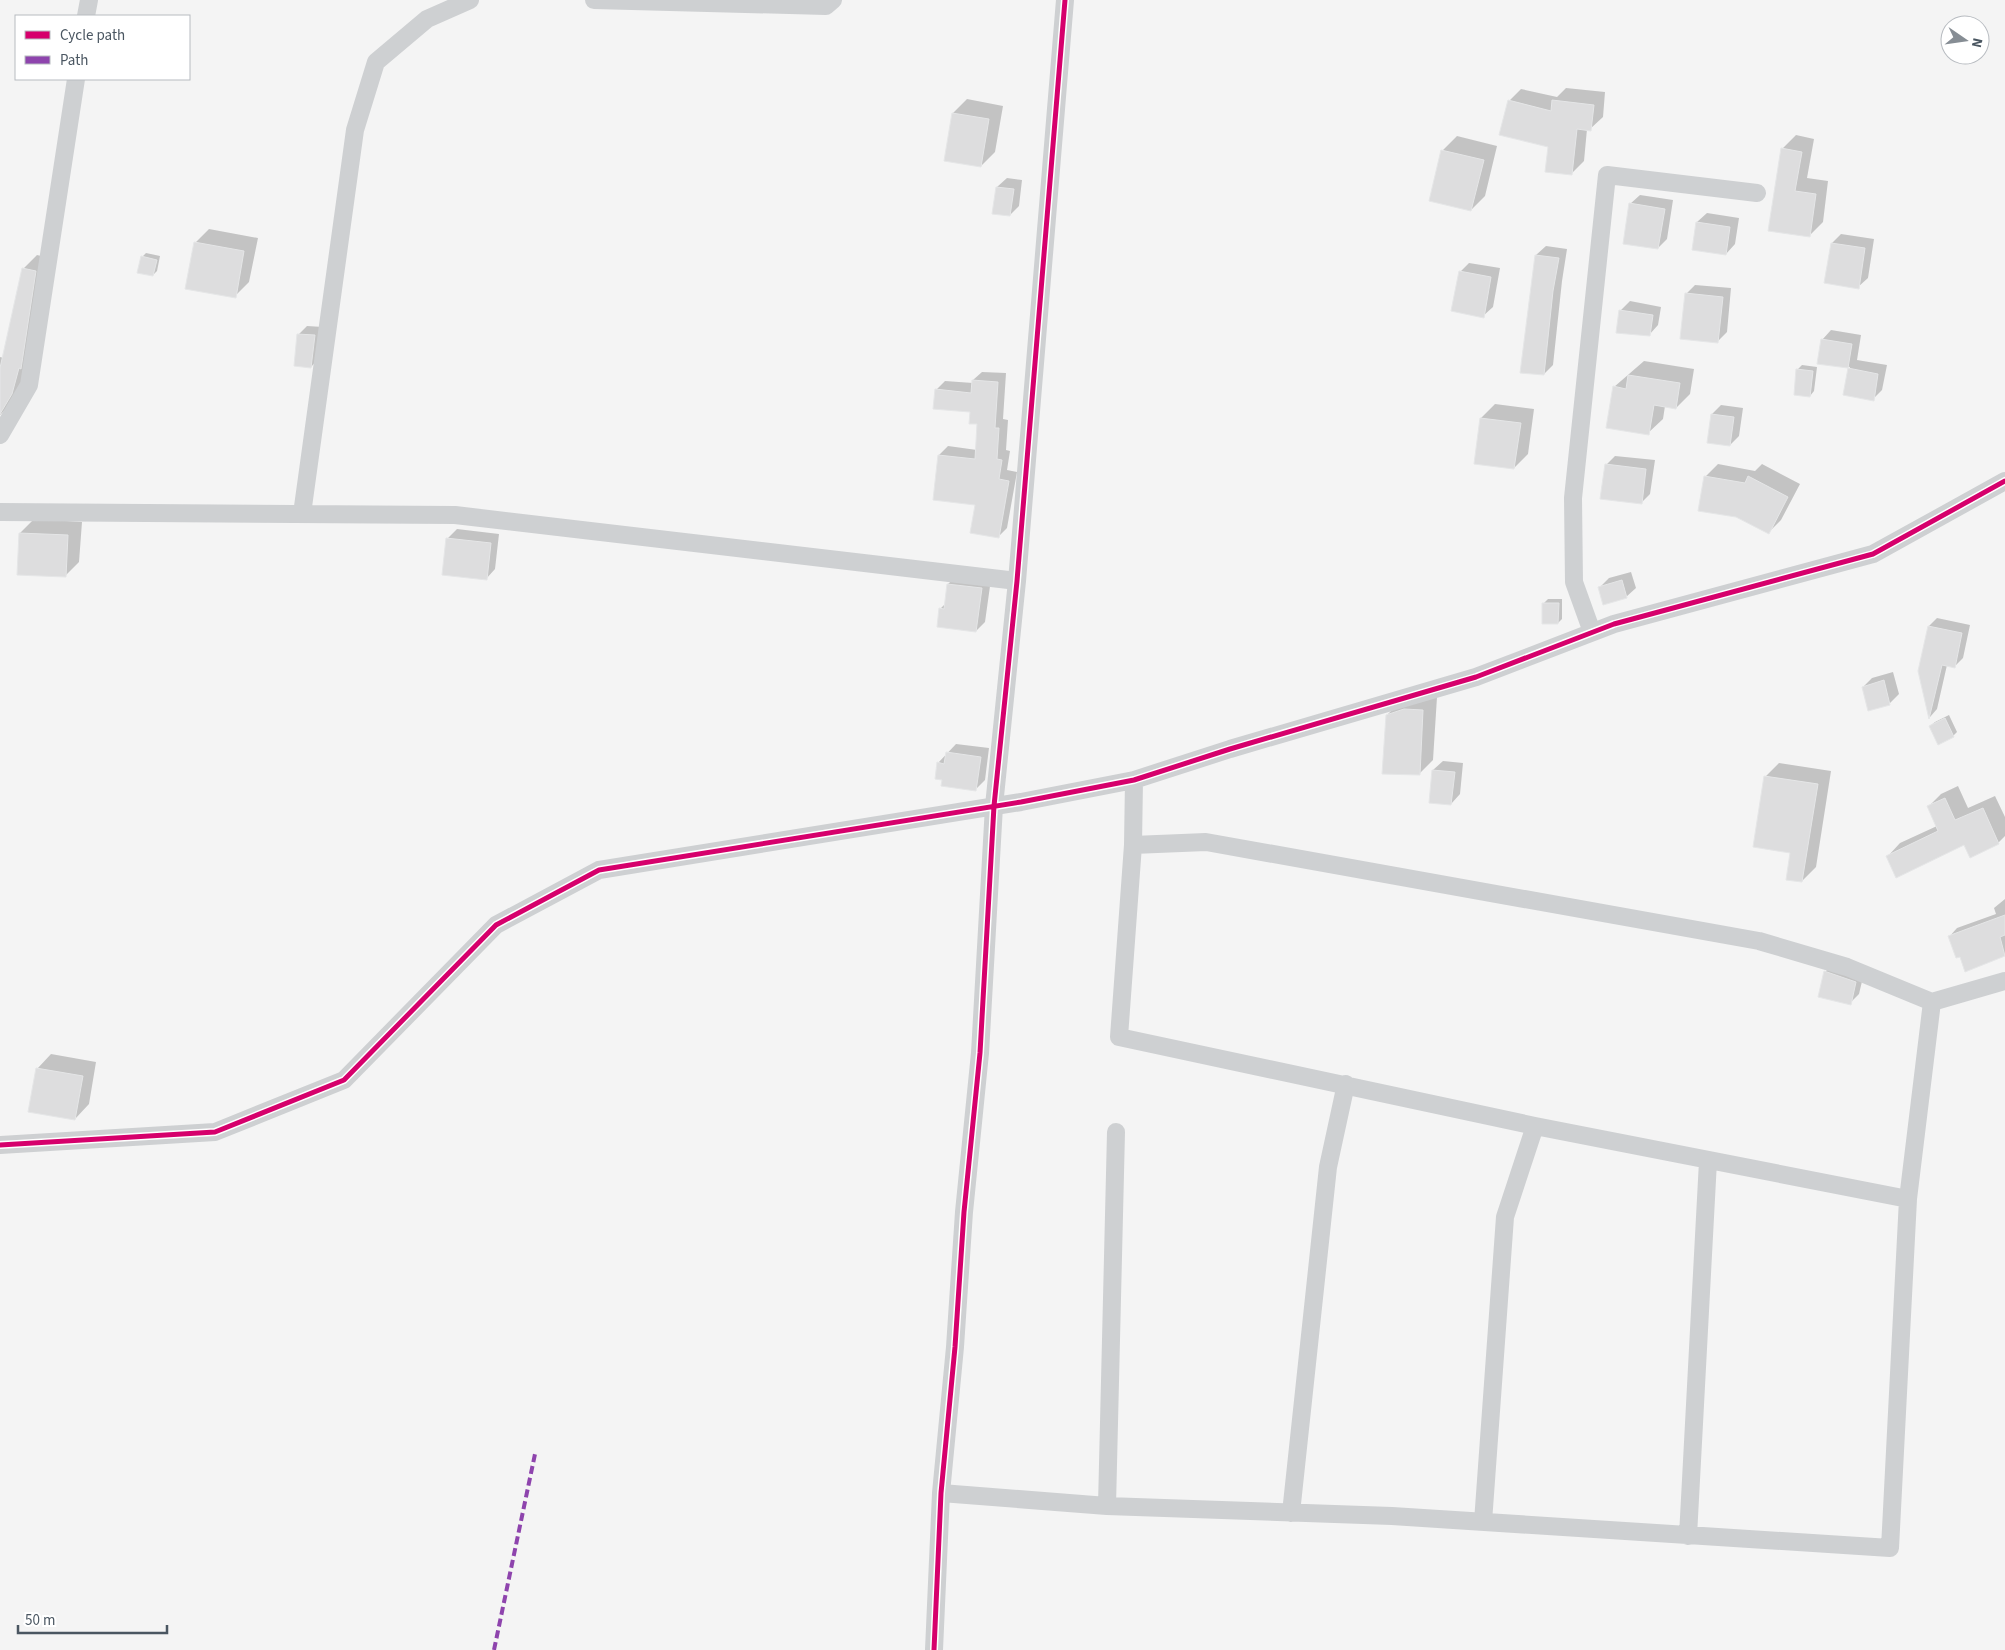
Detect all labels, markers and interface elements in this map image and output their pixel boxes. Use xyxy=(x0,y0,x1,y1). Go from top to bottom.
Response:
legend xyxy=(15,15,190,80)
north arrow xyxy=(1940,15,1990,65)
text: Cycle path xyxy=(60,25,125,46)
text: N xyxy=(1966,36,1987,49)
text: Path xyxy=(60,50,88,71)
scale bar xyxy=(18,1602,166,1634)
text: 50 m xyxy=(25,1610,55,1631)

